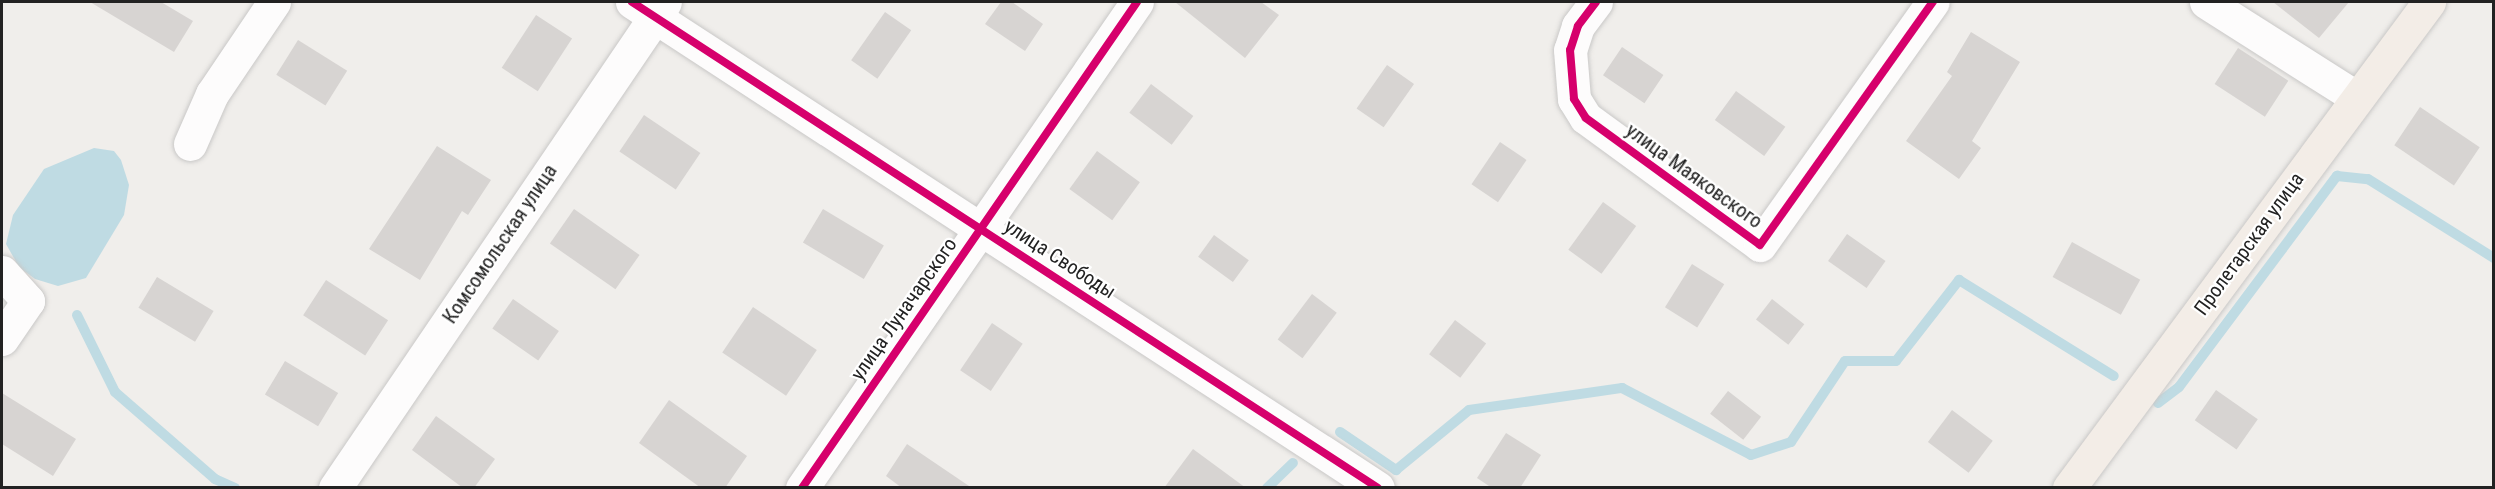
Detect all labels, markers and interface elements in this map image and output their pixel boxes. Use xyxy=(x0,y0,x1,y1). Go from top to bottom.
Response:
street label: улица Маяковского xyxy=(1621,118,1767,234)
street label: Комсомольская улица xyxy=(438,160,562,328)
street label: Пролетарская улица xyxy=(2189,168,2309,320)
street label: улица Свободы xyxy=(1000,214,1120,304)
street label: улица Луначарского xyxy=(846,233,962,385)

